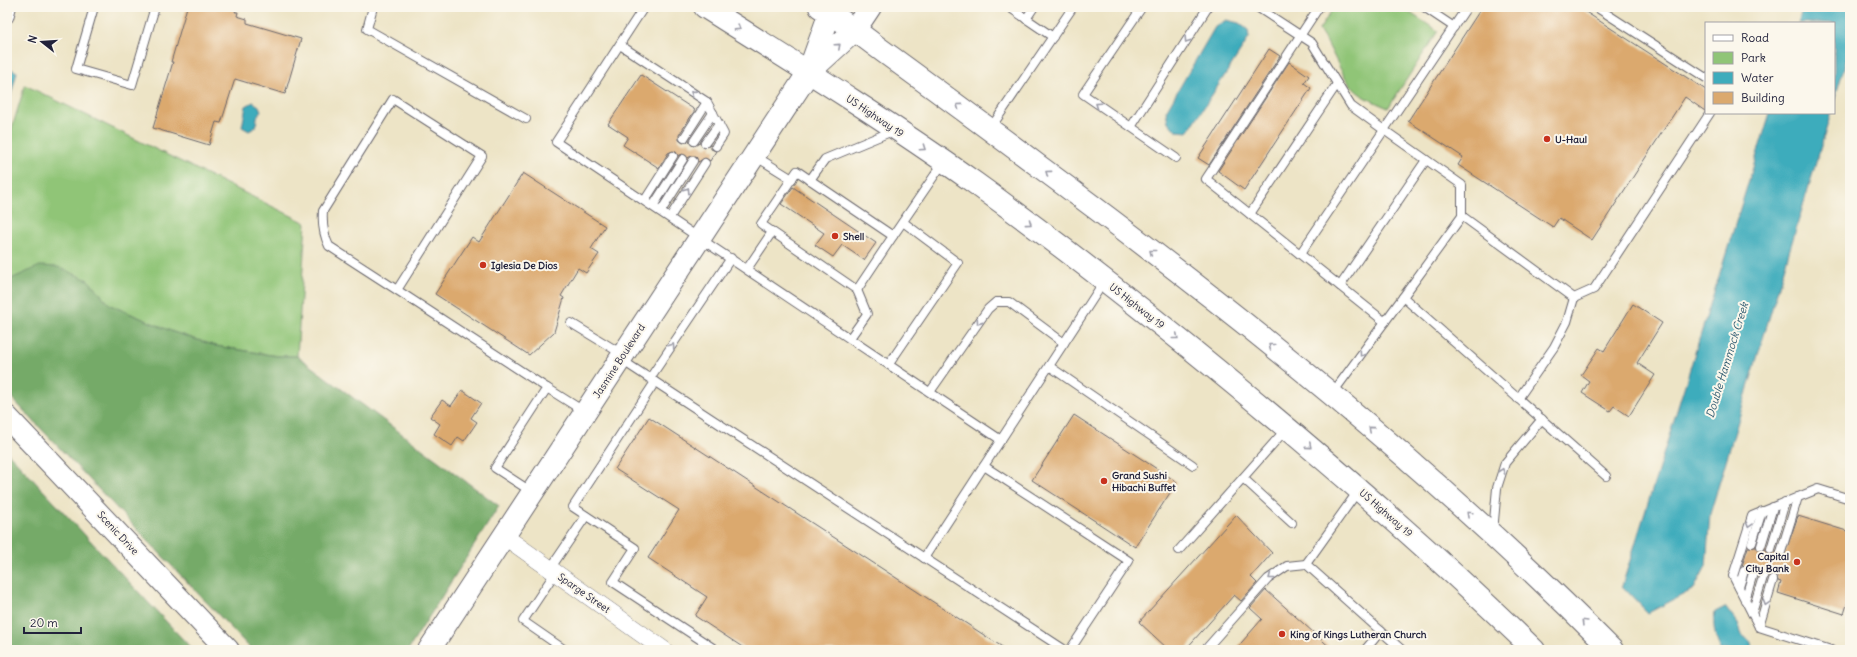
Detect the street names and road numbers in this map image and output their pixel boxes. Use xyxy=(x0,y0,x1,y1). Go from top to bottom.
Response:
street label: US Highway 19 xyxy=(844,92,907,140)
street label: US Highway 19 xyxy=(1107,280,1168,332)
street label: Jasmine Boulevard xyxy=(590,321,648,401)
street label: US Highway 19 xyxy=(1357,486,1416,540)
street label: Scenic Drive xyxy=(94,508,142,558)
street label: Sparge Street xyxy=(555,570,613,616)

